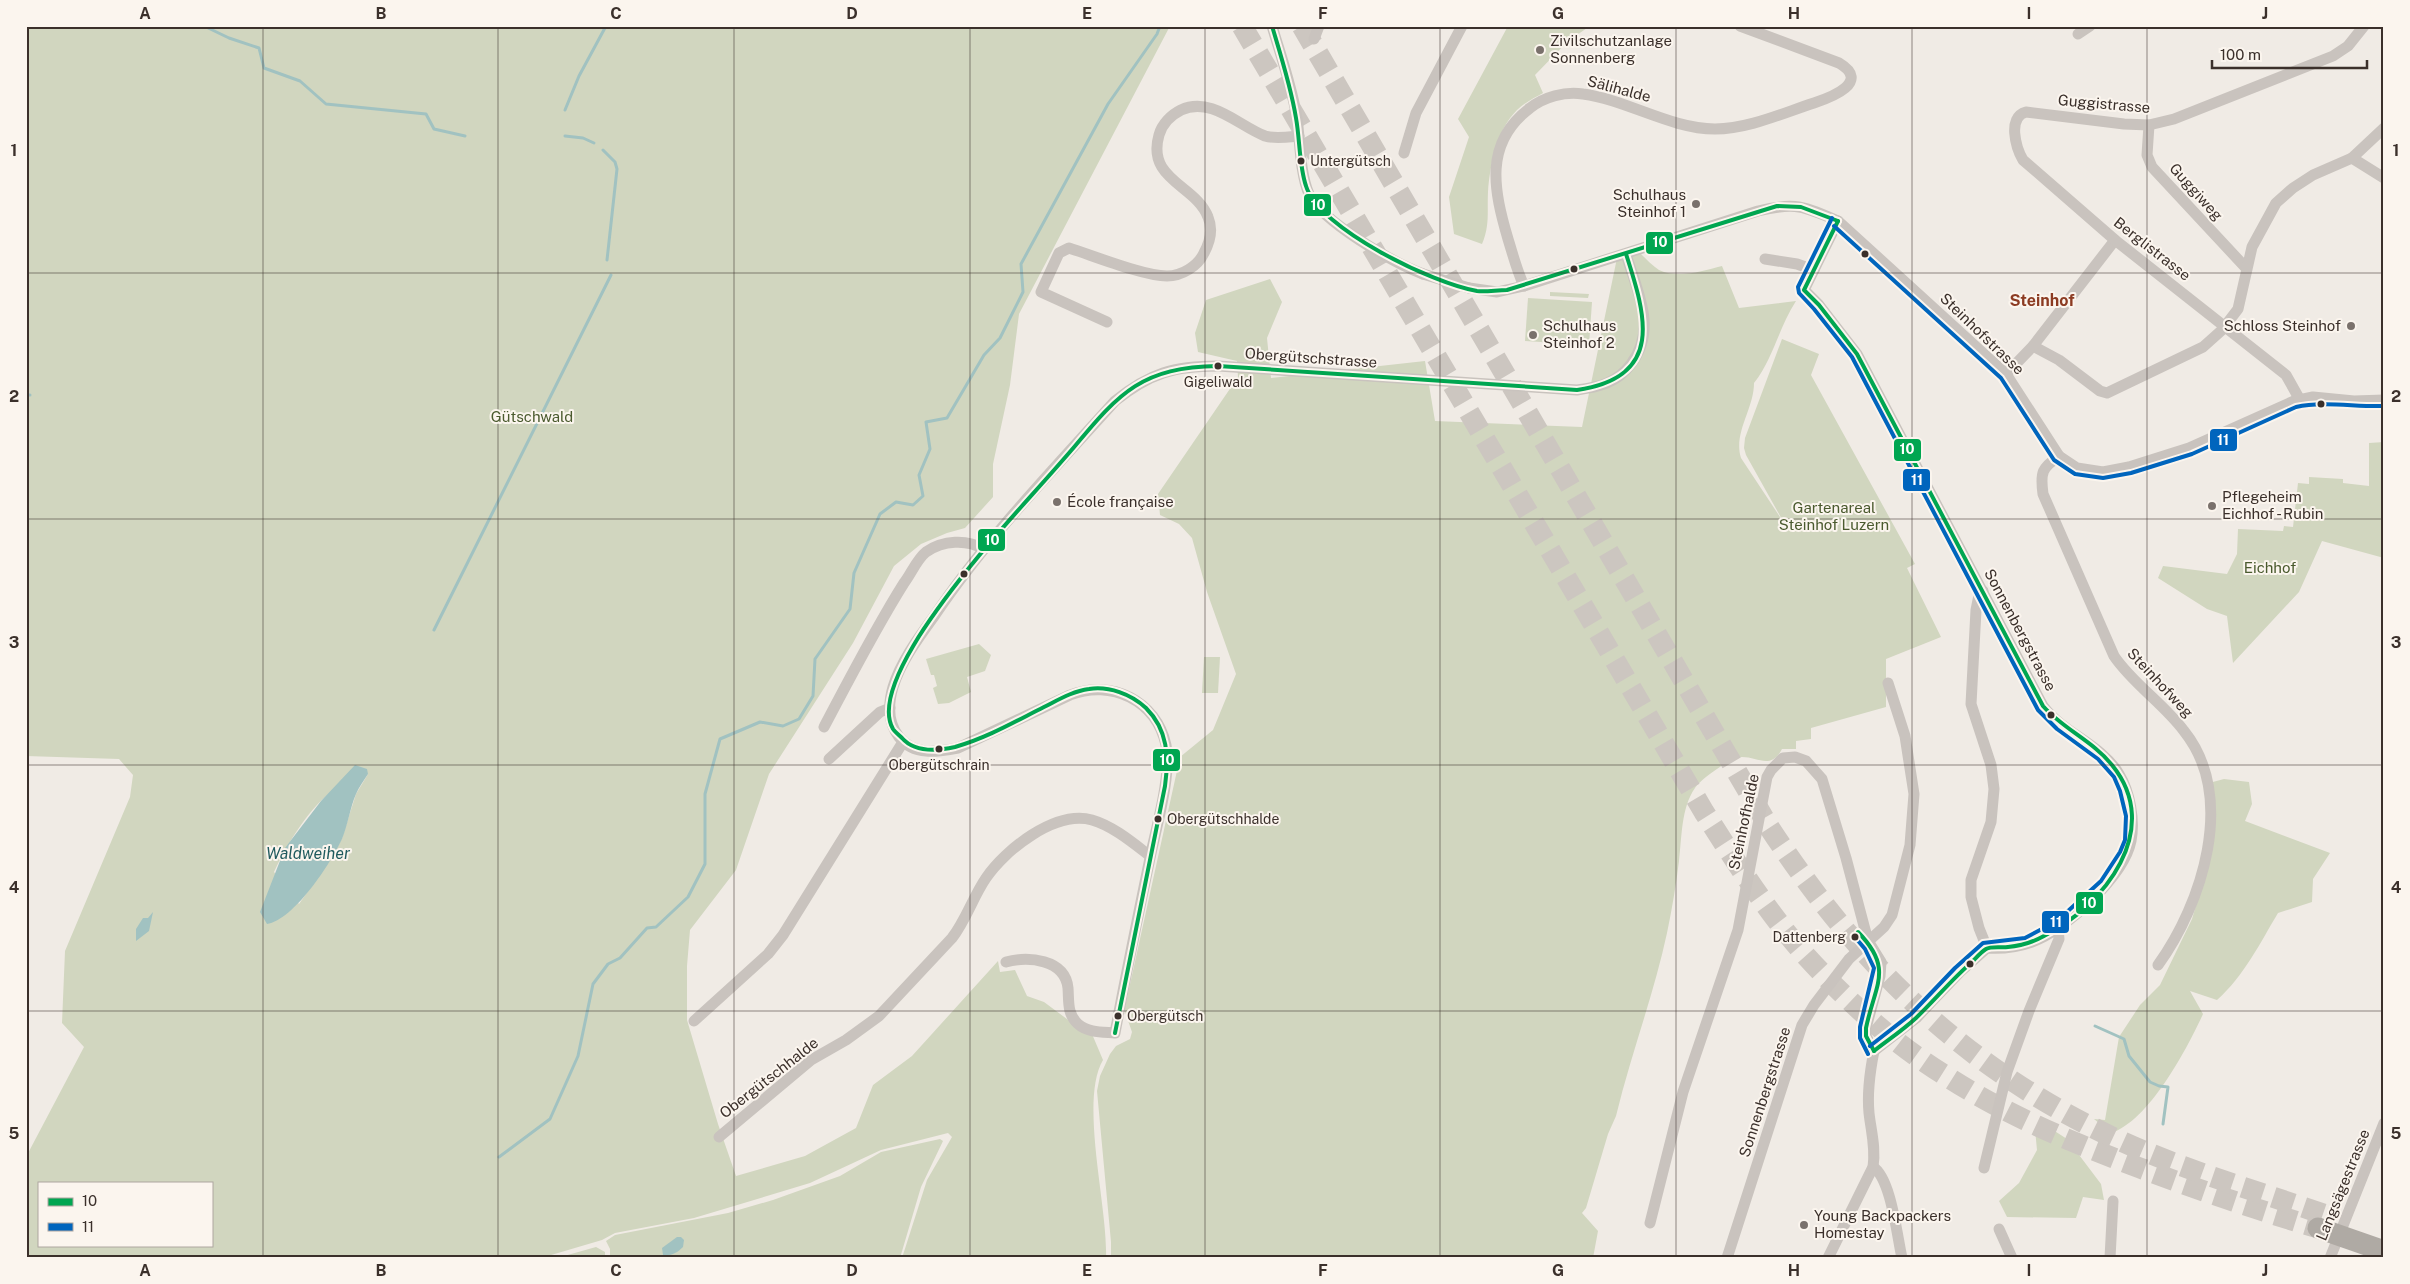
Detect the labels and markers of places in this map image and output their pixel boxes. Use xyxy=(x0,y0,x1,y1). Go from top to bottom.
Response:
place label: Zivilschutzanlage Sonnenberg xyxy=(1550,32,1672,66)
marker: Zivilschutzanlage Sonnenberg xyxy=(1534,44,1546,56)
place label: Untergütsch xyxy=(1310,153,1391,169)
marker: Untergütsch xyxy=(1296,156,1306,166)
place label: Schulhaus Steinhof 1 xyxy=(1613,186,1686,220)
marker: Schulhaus Steinhof 1 xyxy=(1690,198,1702,210)
unlabelled marker xyxy=(1860,249,1870,259)
unlabelled marker xyxy=(1569,264,1579,274)
place label: Schulhaus Steinhof 2 xyxy=(1543,317,1616,351)
place label: Schloss Steinhof xyxy=(2224,317,2341,334)
marker: Schloss Steinhof xyxy=(2345,320,2357,332)
marker: Schulhaus Steinhof 2 xyxy=(1527,329,1539,341)
marker: Gigeliwald xyxy=(1213,361,1223,371)
place label: Gigeliwald xyxy=(1184,374,1252,390)
unlabelled marker xyxy=(2316,399,2326,409)
place label: Pflegeheim Eichhof - Rubin xyxy=(2222,488,2323,522)
place label: École française xyxy=(1067,493,1174,510)
marker: École française xyxy=(1051,496,1063,508)
marker: Pflegeheim Eichhof - Rubin xyxy=(2206,500,2218,512)
unlabelled marker xyxy=(959,569,969,579)
unlabelled marker xyxy=(2046,710,2056,720)
marker: Obergütschrain xyxy=(934,744,944,754)
place label: Obergütschrain xyxy=(888,757,990,773)
place label: Obergütschhalde xyxy=(1167,811,1279,827)
marker: Obergütschhalde xyxy=(1153,814,1163,824)
place label: Dattenberg xyxy=(1773,929,1846,945)
marker: Dattenberg xyxy=(1850,932,1860,942)
unlabelled marker xyxy=(1965,959,1975,969)
place label: Obergütsch xyxy=(1127,1008,1203,1024)
marker: Obergütsch xyxy=(1113,1011,1123,1021)
place label: Young Backpackers Homestay xyxy=(1814,1207,1951,1241)
marker: Young Backpackers Homestay xyxy=(1798,1219,1810,1231)

